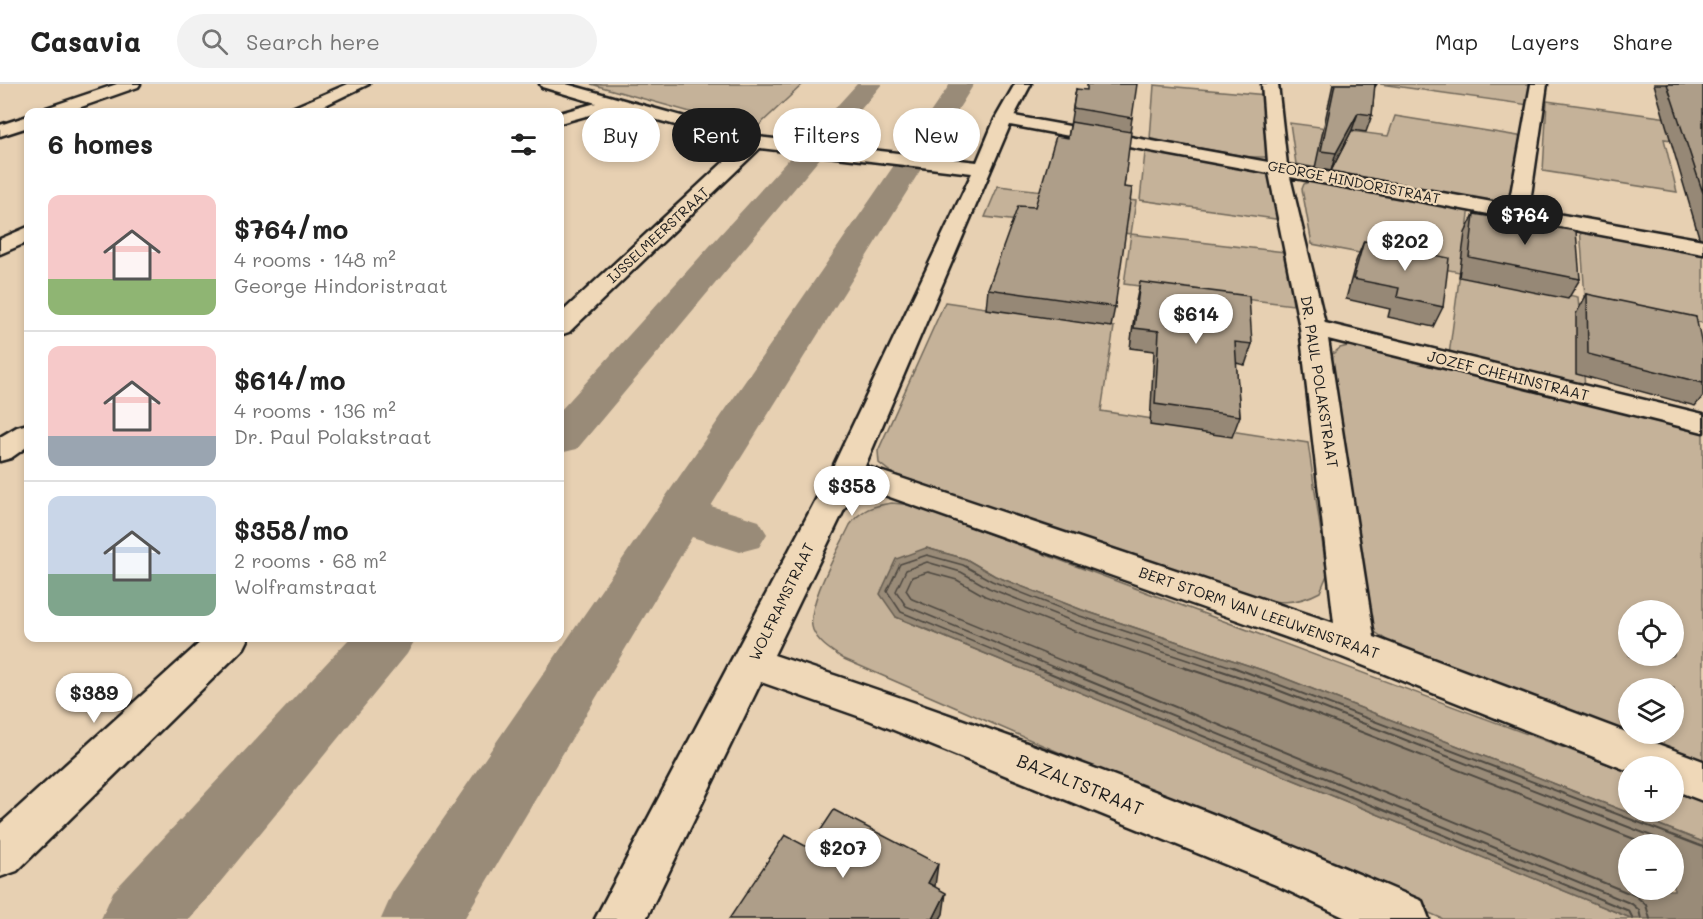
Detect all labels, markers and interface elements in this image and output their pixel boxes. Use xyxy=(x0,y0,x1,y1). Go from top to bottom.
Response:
search box xyxy=(177,14,597,68)
text: Casavia xyxy=(30,23,141,59)
icon: search xyxy=(198,25,231,58)
text: Search here xyxy=(246,27,380,56)
text: Map xyxy=(1435,28,1478,55)
text: Layers xyxy=(1511,28,1580,55)
text: Share xyxy=(1613,28,1673,55)
chip: Buy xyxy=(582,108,660,162)
chip: Rent xyxy=(672,108,761,162)
chip: Filters xyxy=(773,108,881,162)
chip: New xyxy=(893,108,980,162)
text: 6 homes xyxy=(48,127,153,161)
icon: filters xyxy=(507,128,540,161)
street label: GEORGE HINDORISTRAAT xyxy=(1266,155,1442,208)
street label: IJSSELMEERSTRAAT xyxy=(603,182,713,287)
pin: $764 xyxy=(1489,195,1561,246)
text: $764 xyxy=(1501,201,1549,227)
text: $764/mo xyxy=(234,212,348,246)
icon: home xyxy=(96,219,168,291)
pin: $202 xyxy=(1369,221,1441,272)
text: $202 xyxy=(1381,227,1429,253)
text: 4 rooms · 148 m² xyxy=(234,246,396,272)
text: George Hindoristraat xyxy=(234,272,448,298)
pin: $614 xyxy=(1160,294,1232,345)
street label: DR. PAUL POLAKSTRAAT xyxy=(1296,294,1343,469)
text: $614 xyxy=(1173,300,1219,326)
street label: JOZEF CHEHINSTRAAT xyxy=(1425,345,1591,405)
text: $614/mo xyxy=(234,363,345,397)
icon: home xyxy=(96,370,168,442)
text: 4 rooms · 136 m² xyxy=(234,397,396,423)
text: Dr. Paul Polakstraat xyxy=(234,423,432,449)
pin: $358 xyxy=(816,466,888,517)
text: $358 xyxy=(828,472,876,498)
text: $358/mo xyxy=(234,513,349,547)
icon: home xyxy=(96,520,168,592)
street label: WOLFRAMSTRAAT xyxy=(744,539,818,664)
text: 2 rooms · 68 m² xyxy=(234,547,387,573)
street label: BERT STORM VAN LEEUWENSTRAAT xyxy=(1137,561,1382,663)
text: Wolframstraat xyxy=(234,573,377,599)
map controls xyxy=(1618,600,1684,900)
button: locate xyxy=(1618,600,1684,666)
pin: $389 xyxy=(58,673,130,724)
button: layers xyxy=(1618,678,1684,744)
text: $389 xyxy=(70,679,118,705)
street label: BAZALTSTRAAT xyxy=(1014,748,1147,820)
button: + xyxy=(1618,756,1684,822)
pin: $207 xyxy=(807,828,879,879)
text: $207 xyxy=(819,834,867,860)
button: − xyxy=(1618,834,1684,900)

